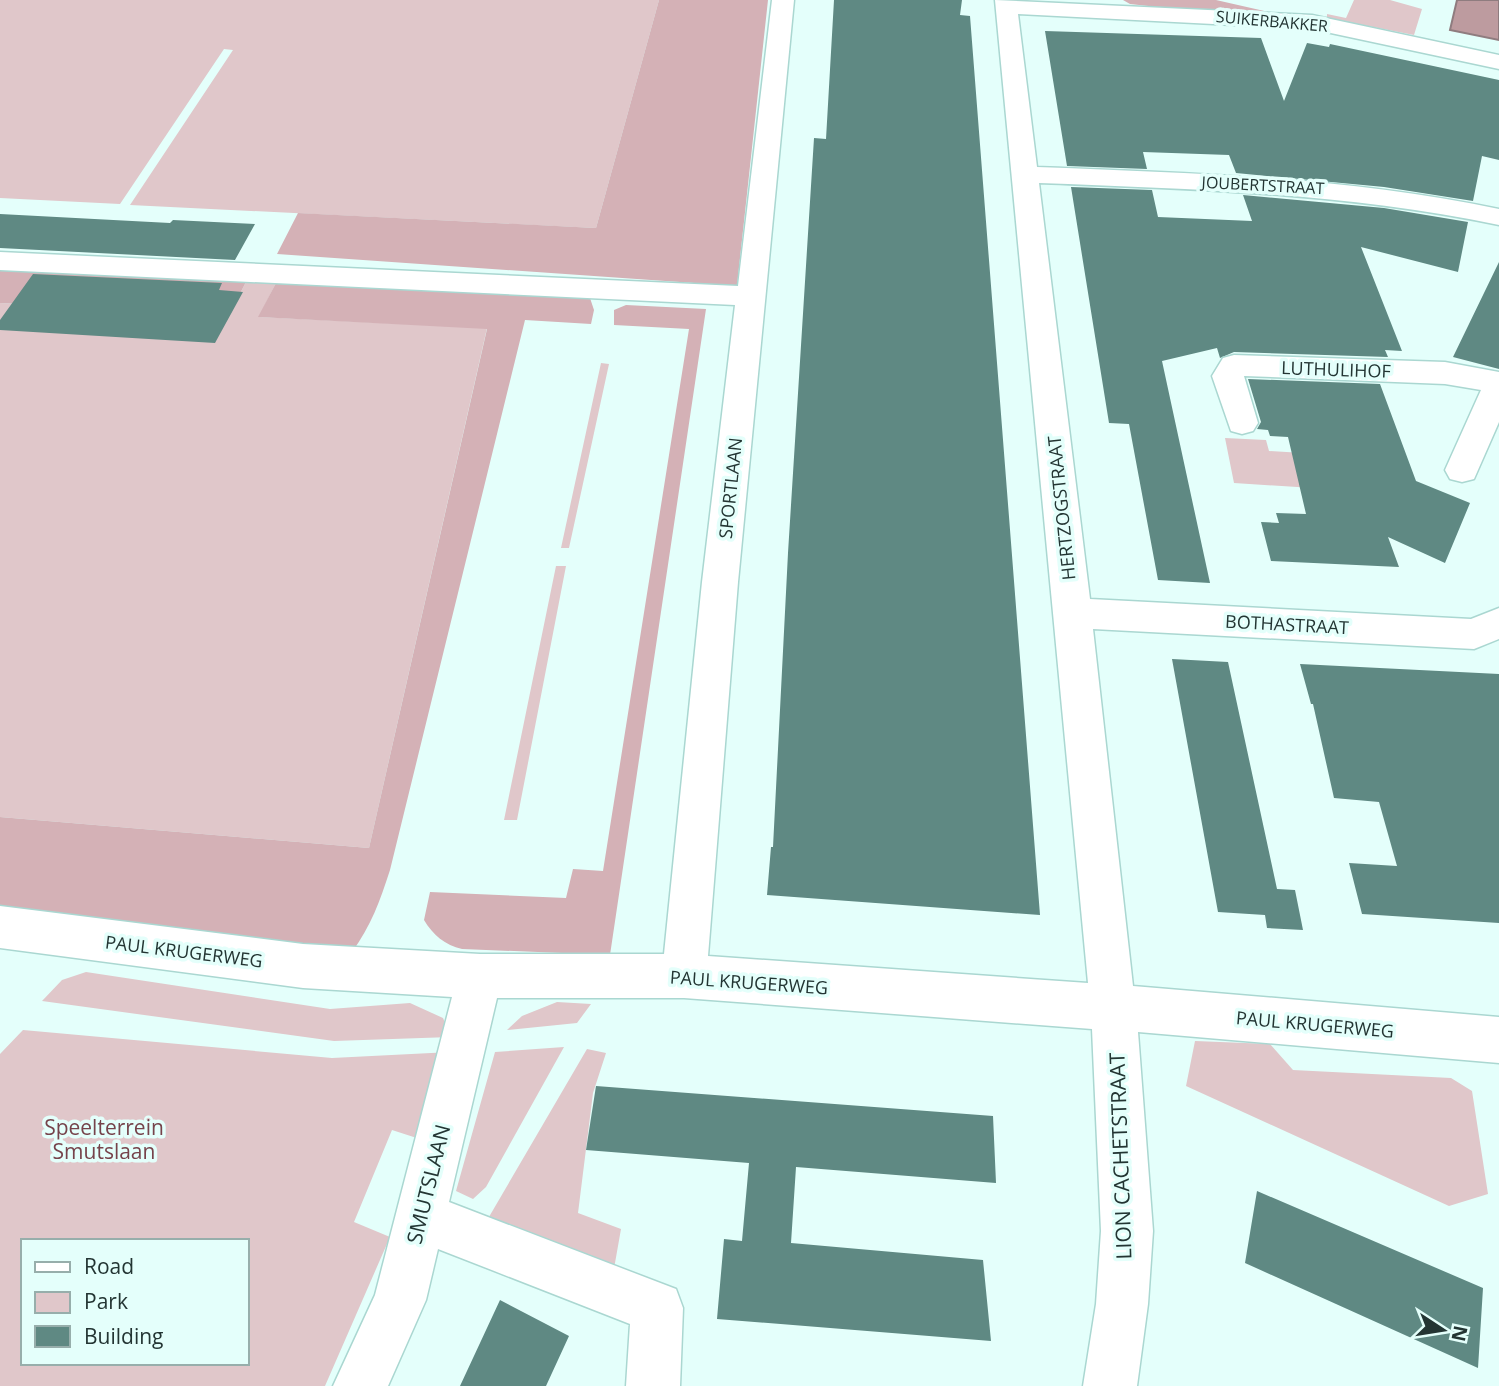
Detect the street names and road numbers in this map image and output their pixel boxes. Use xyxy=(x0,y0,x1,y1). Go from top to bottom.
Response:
street label: SUIKERBAKKER xyxy=(1215,5,1329,37)
street label: JOUBERTSTRAAT xyxy=(1199,171,1325,199)
street label: LUTHULIHOF xyxy=(1281,355,1391,383)
street label: HERTZOGSTRAAT xyxy=(1041,434,1081,581)
street label: SPORTLAAN xyxy=(713,436,747,540)
street label: BOTHASTRAAT xyxy=(1225,609,1350,639)
street label: PAUL KRUGERWEG xyxy=(104,929,264,973)
street label: PAUL KRUGERWEG xyxy=(669,964,829,1000)
street label: PAUL KRUGERWEG xyxy=(1235,1005,1395,1043)
street label: LION CACHETSTRAAT xyxy=(1102,1052,1138,1260)
street label: SMUTSLAAN xyxy=(400,1121,456,1247)

